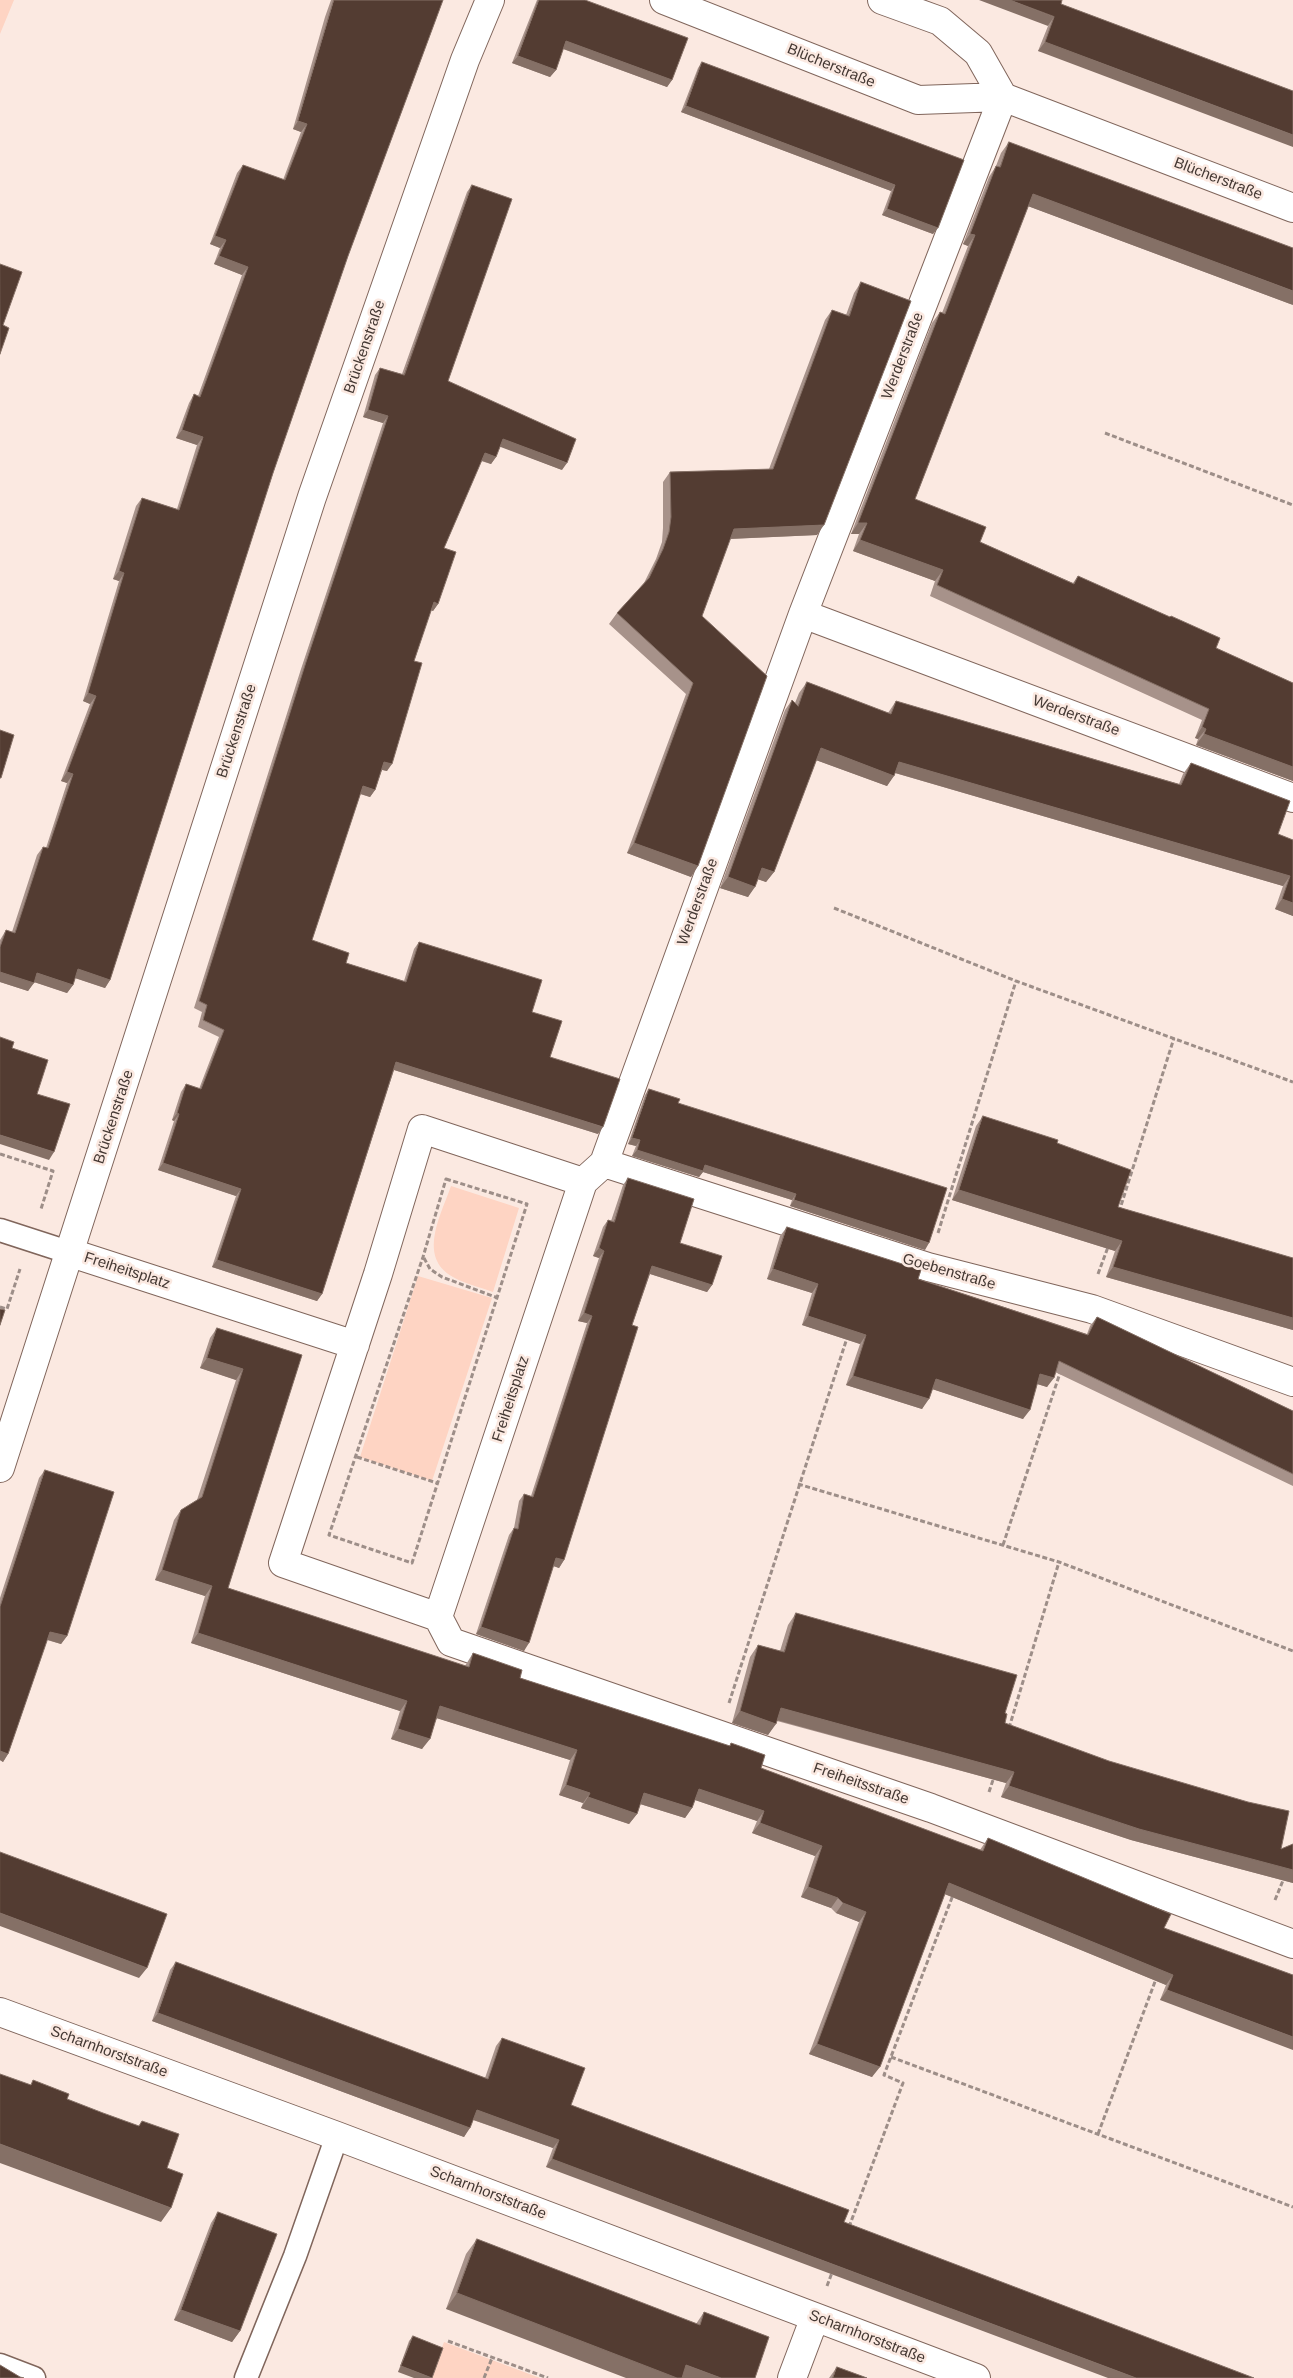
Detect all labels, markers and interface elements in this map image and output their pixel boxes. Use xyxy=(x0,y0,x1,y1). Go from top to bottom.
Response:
street label: Blücherstraße xyxy=(784,40,878,92)
street label: Blücherstraße xyxy=(1171,154,1265,204)
street label: Brückenstraße xyxy=(341,298,389,396)
street label: Werderstraße xyxy=(878,310,928,402)
street label: Brückenstraße xyxy=(213,682,261,780)
street label: Werderstraße xyxy=(1030,692,1122,740)
street label: Werderstraße xyxy=(674,856,722,948)
street label: Brückenstraße xyxy=(90,1068,138,1166)
street label: Freiheitsplatz xyxy=(82,1249,172,1293)
street label: Goebenstraße xyxy=(900,1250,998,1294)
street label: Freiheitsplatz xyxy=(489,1354,533,1444)
street label: Freiheitsstraße xyxy=(811,1759,911,1809)
street label: Scharnhorststraße xyxy=(48,2022,170,2082)
street label: Scharnhorststraße xyxy=(427,2162,549,2224)
street label: Scharnhorststraße xyxy=(806,2306,928,2368)

